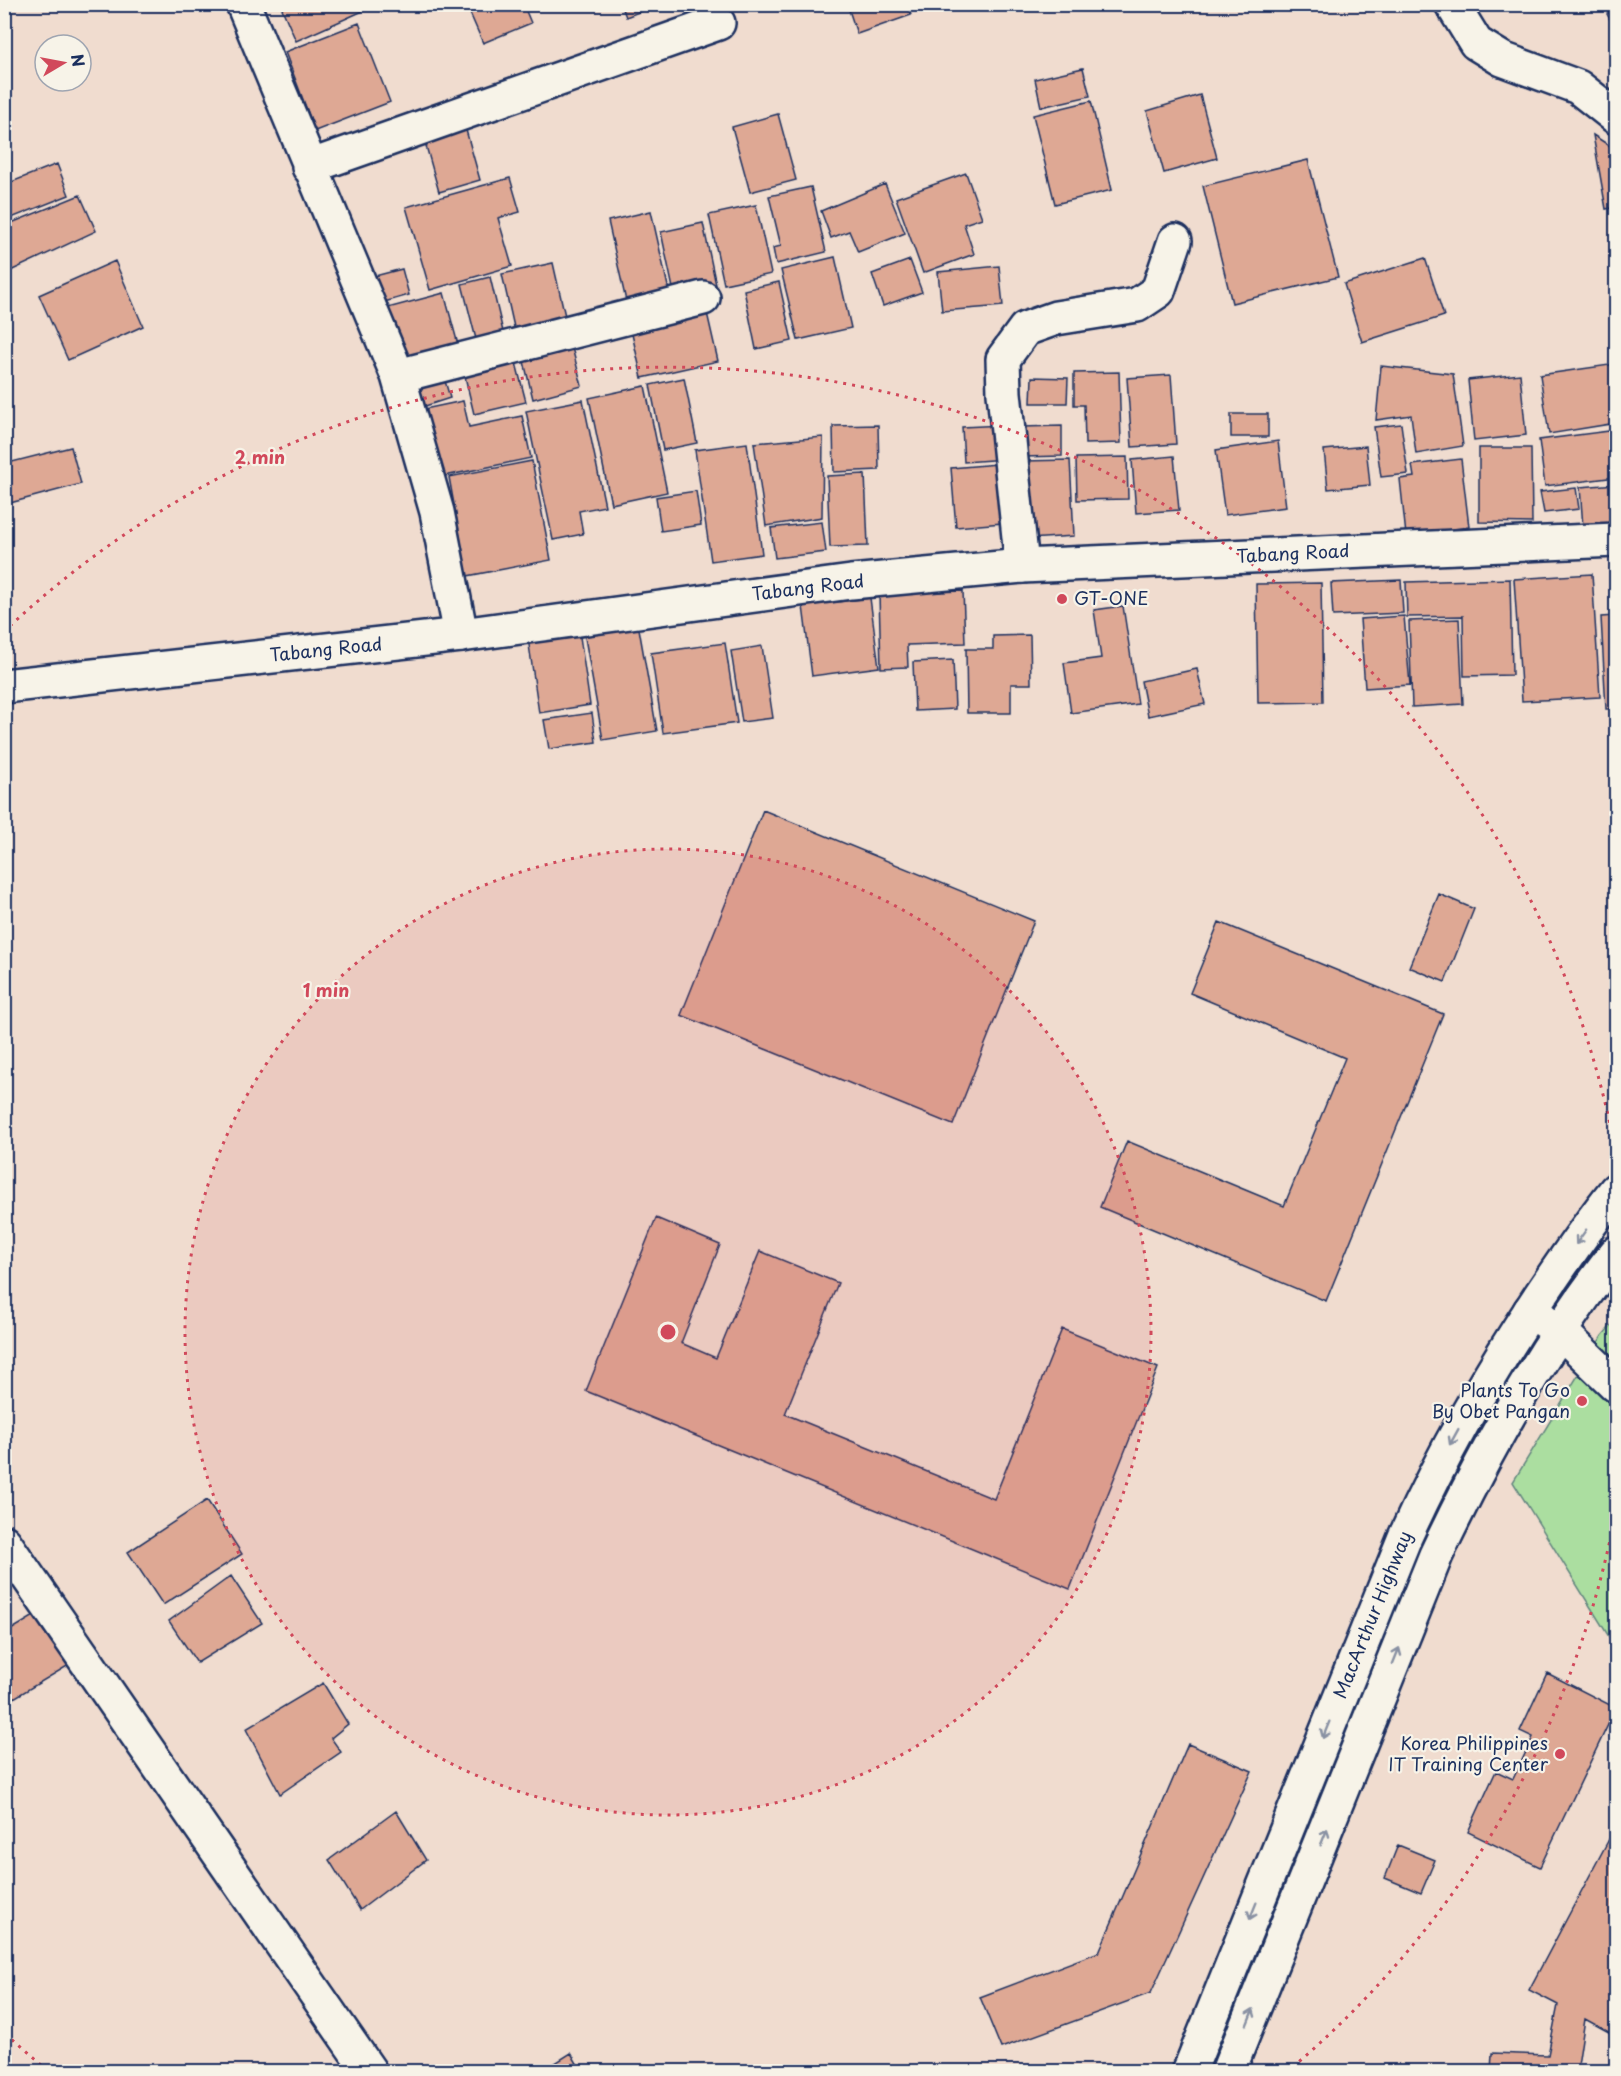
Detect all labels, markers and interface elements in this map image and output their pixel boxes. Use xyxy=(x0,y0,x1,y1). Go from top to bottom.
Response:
north arrow xyxy=(33,33,93,93)
text: N xyxy=(66,52,92,69)
text: 2 min xyxy=(235,443,285,470)
street label: Tabang Road xyxy=(1236,536,1350,569)
street label: Tabang Road xyxy=(750,566,866,607)
place label: GT-ONE xyxy=(1074,584,1148,611)
marker: GT-ONE xyxy=(1055,592,1069,606)
street label: Tabang Road xyxy=(268,629,383,668)
text: 1 min xyxy=(303,976,349,1003)
one-way arrow xyxy=(1575,1228,1587,1244)
centre of rings xyxy=(658,1322,678,1342)
place label: Plants To Go By Obet Pangan xyxy=(1432,1376,1570,1424)
marker: Plants To Go By Obet Pangan xyxy=(1575,1394,1589,1408)
one-way arrow xyxy=(1448,1428,1460,1445)
street label: MacArthur Highway xyxy=(1326,1527,1418,1702)
one-way arrow xyxy=(1391,1647,1402,1665)
one-way arrow xyxy=(1320,1721,1331,1739)
place label: Korea Philippines IT Training Center xyxy=(1388,1729,1549,1777)
marker: Korea Philippines IT Training Center xyxy=(1553,1747,1567,1761)
one-way arrow xyxy=(1319,1828,1330,1847)
one-way arrow xyxy=(1247,1902,1258,1920)
one-way arrow xyxy=(1245,2009,1256,2027)

